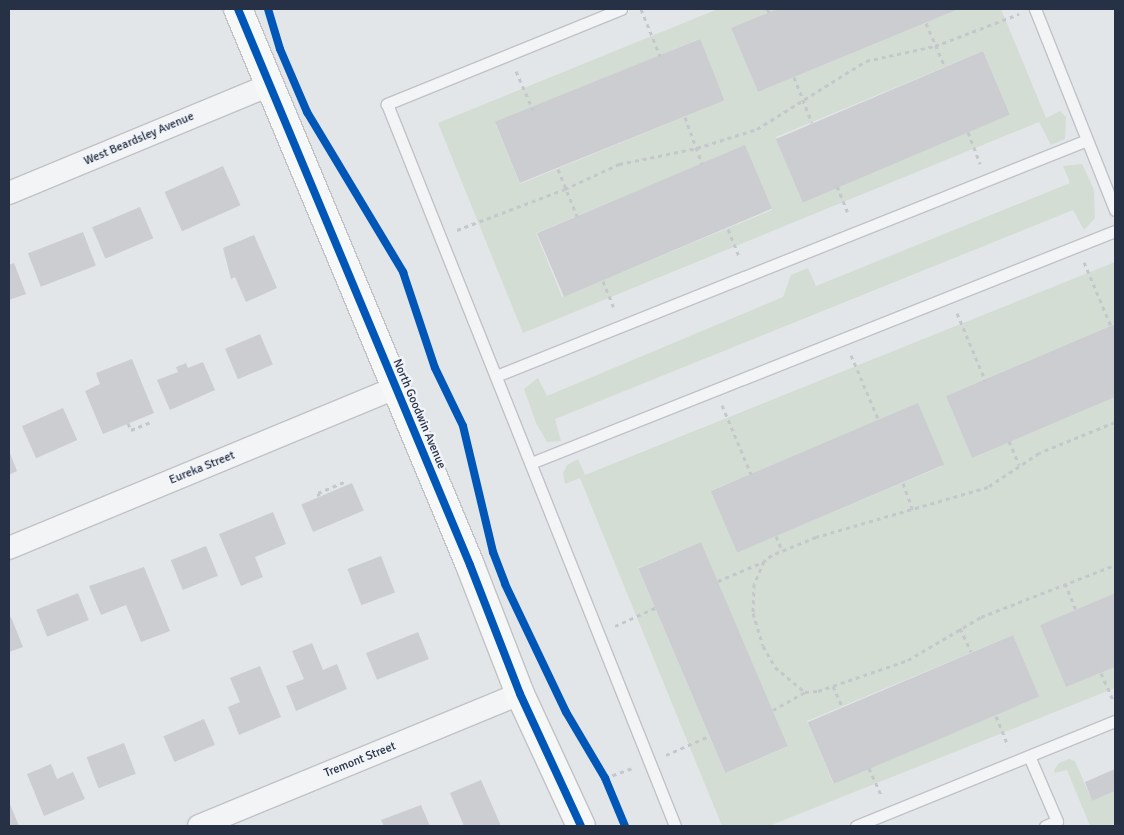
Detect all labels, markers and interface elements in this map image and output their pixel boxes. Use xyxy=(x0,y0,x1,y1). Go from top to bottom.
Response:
street label: West Beardsley Avenue xyxy=(82,109,196,169)
street label: North Goodwin Avenue xyxy=(389,357,449,471)
street label: Eureka Street xyxy=(167,448,237,488)
street label: Tremont Street xyxy=(322,739,398,781)

